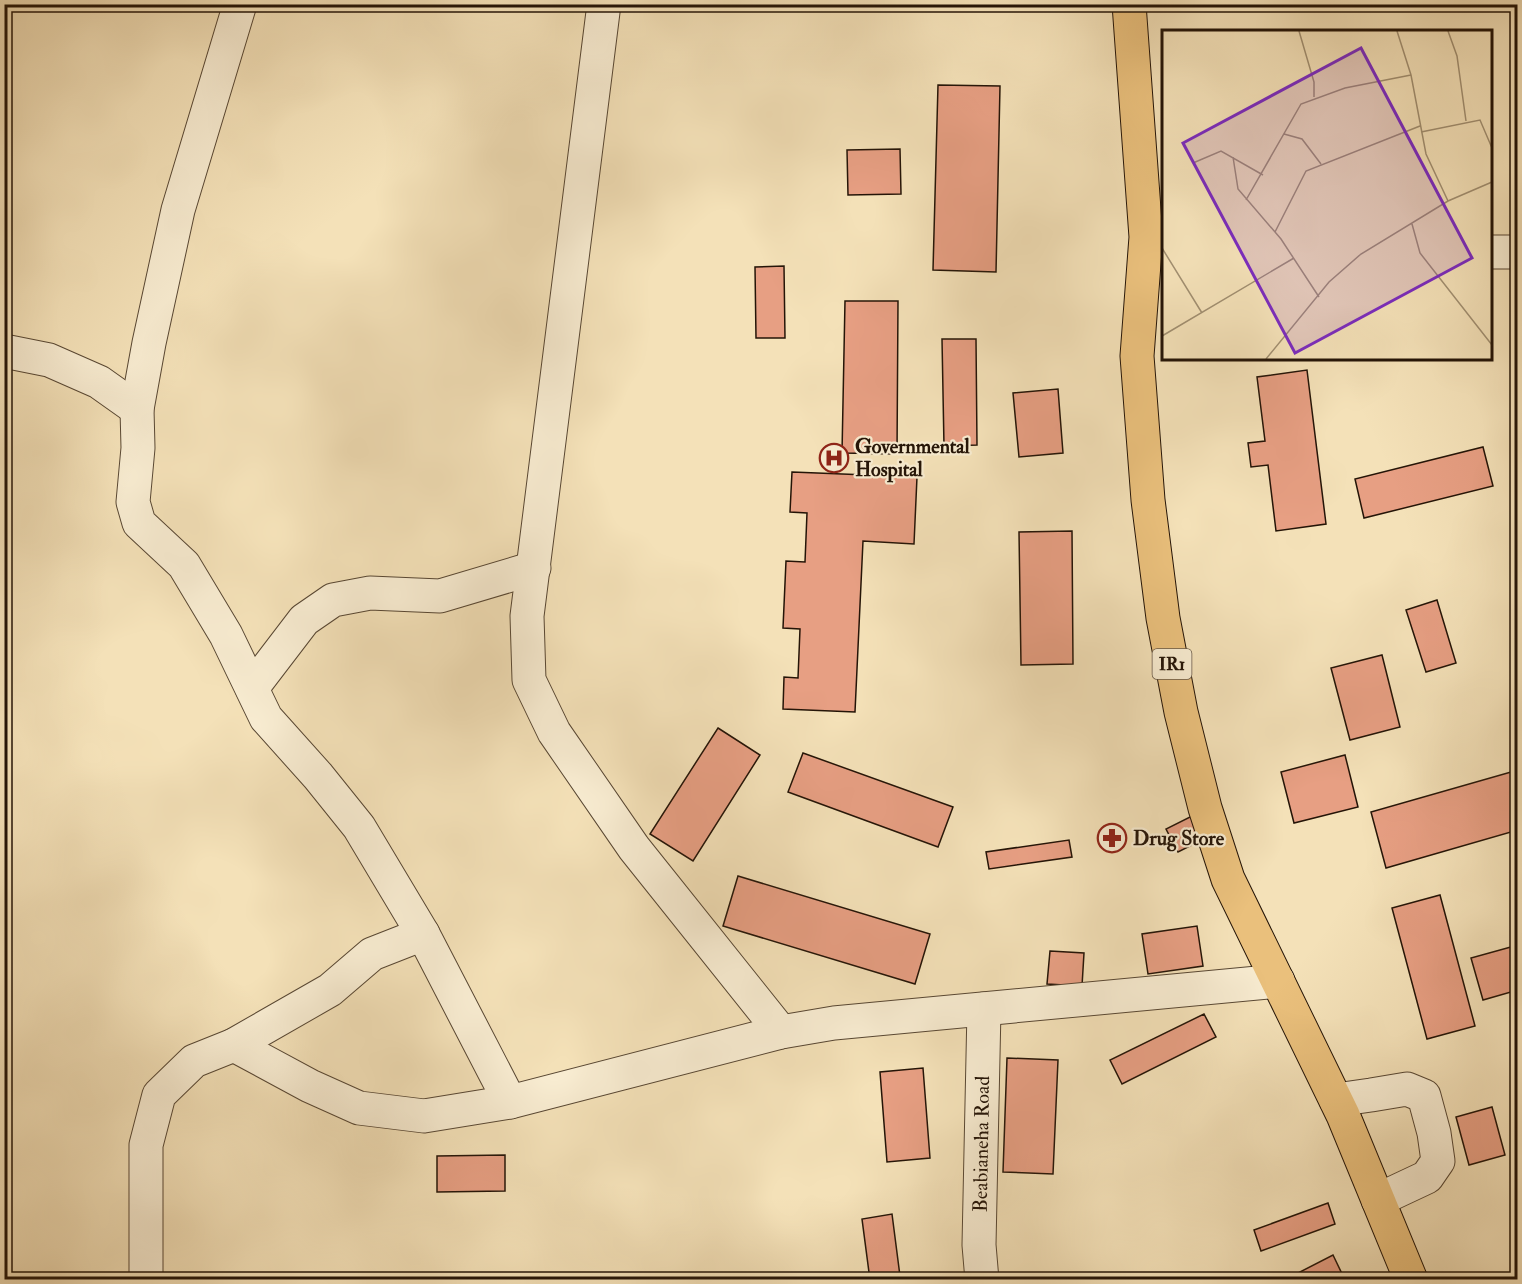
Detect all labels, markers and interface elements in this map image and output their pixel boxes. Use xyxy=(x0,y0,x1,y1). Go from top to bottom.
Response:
inset map xyxy=(1162,30,1492,360)
place label: Governmental Hospital xyxy=(855,434,971,483)
hospital icon: Governmental Hospital xyxy=(818,442,850,474)
road number: IR1 xyxy=(1152,649,1192,679)
pharmacy icon: Drug Store xyxy=(1096,822,1128,854)
place label: Drug Store xyxy=(1133,826,1225,852)
street label: Beabianeha Road xyxy=(968,1075,995,1212)

